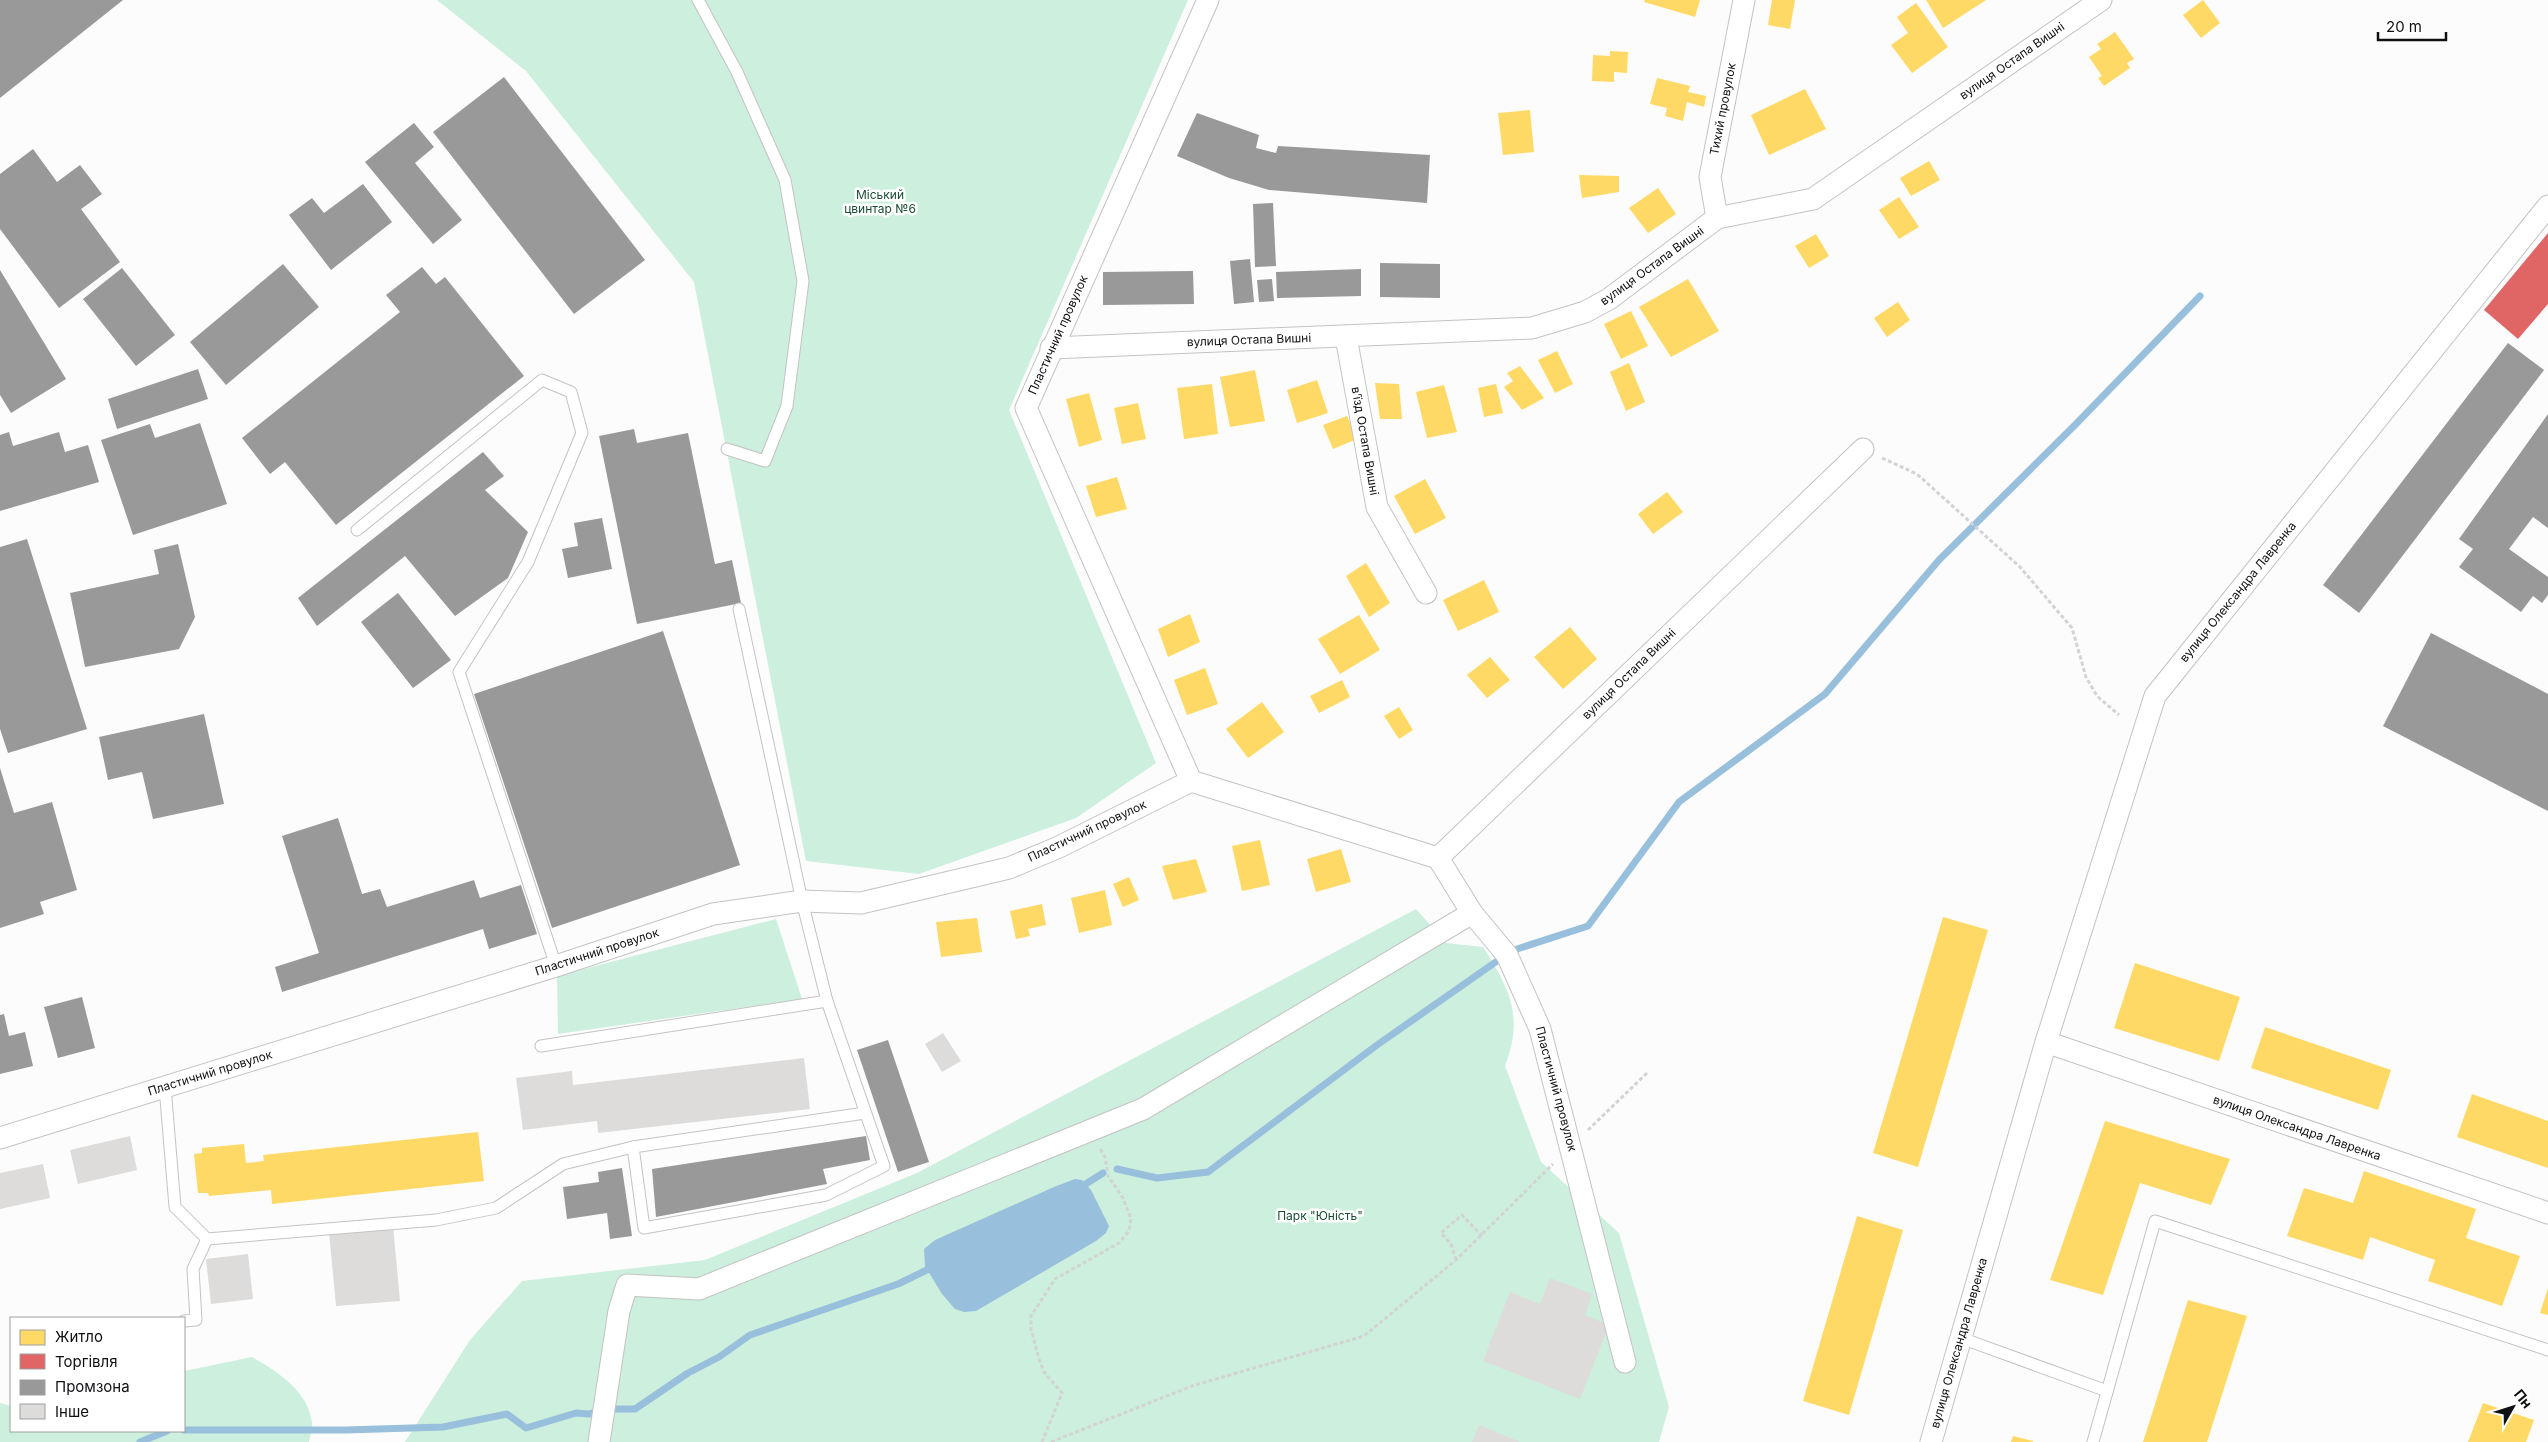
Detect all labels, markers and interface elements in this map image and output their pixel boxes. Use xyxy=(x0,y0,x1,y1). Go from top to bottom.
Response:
scale bar xyxy=(2378,10,2446,42)
text: 20 m xyxy=(2386,17,2422,36)
street label: вулиця Остапа Вишні xyxy=(1956,19,2067,102)
street label: Тихий провулок xyxy=(1706,61,1739,156)
park label: Міський цвинтар №6 xyxy=(844,187,916,216)
street label: вулиця Остапа Вишні xyxy=(1597,223,1707,308)
street label: Пластичний провулок xyxy=(1024,272,1091,397)
street label: вулиця Остапа Вишні xyxy=(1187,330,1312,349)
street label: в’їзд Остапа Вишні xyxy=(1349,385,1382,496)
street label: вулиця Олександра Лавренка xyxy=(2176,518,2299,665)
street label: вулиця Остапа Вишні xyxy=(1579,625,1679,722)
street label: Пластичний провулок xyxy=(1025,796,1149,865)
street label: Пластичний провулок xyxy=(533,924,661,979)
street label: Пластичний провулок xyxy=(1533,1025,1581,1154)
street label: Пластичний провулок xyxy=(146,1046,274,1099)
street label: вулиця Олександра Лавренка xyxy=(2211,1092,2383,1163)
park label: Парк "Юність" xyxy=(1277,1208,1363,1223)
street label: вулиця Олександра Лавренка xyxy=(1927,1256,1990,1430)
legend xyxy=(10,1317,185,1432)
text: Житло xyxy=(55,1327,103,1346)
text: Торгівля xyxy=(55,1352,118,1371)
text: Промзона xyxy=(55,1377,130,1396)
north arrow xyxy=(2488,1382,2538,1432)
text: Пн xyxy=(2511,1386,2536,1411)
text: Інше xyxy=(55,1402,89,1421)

